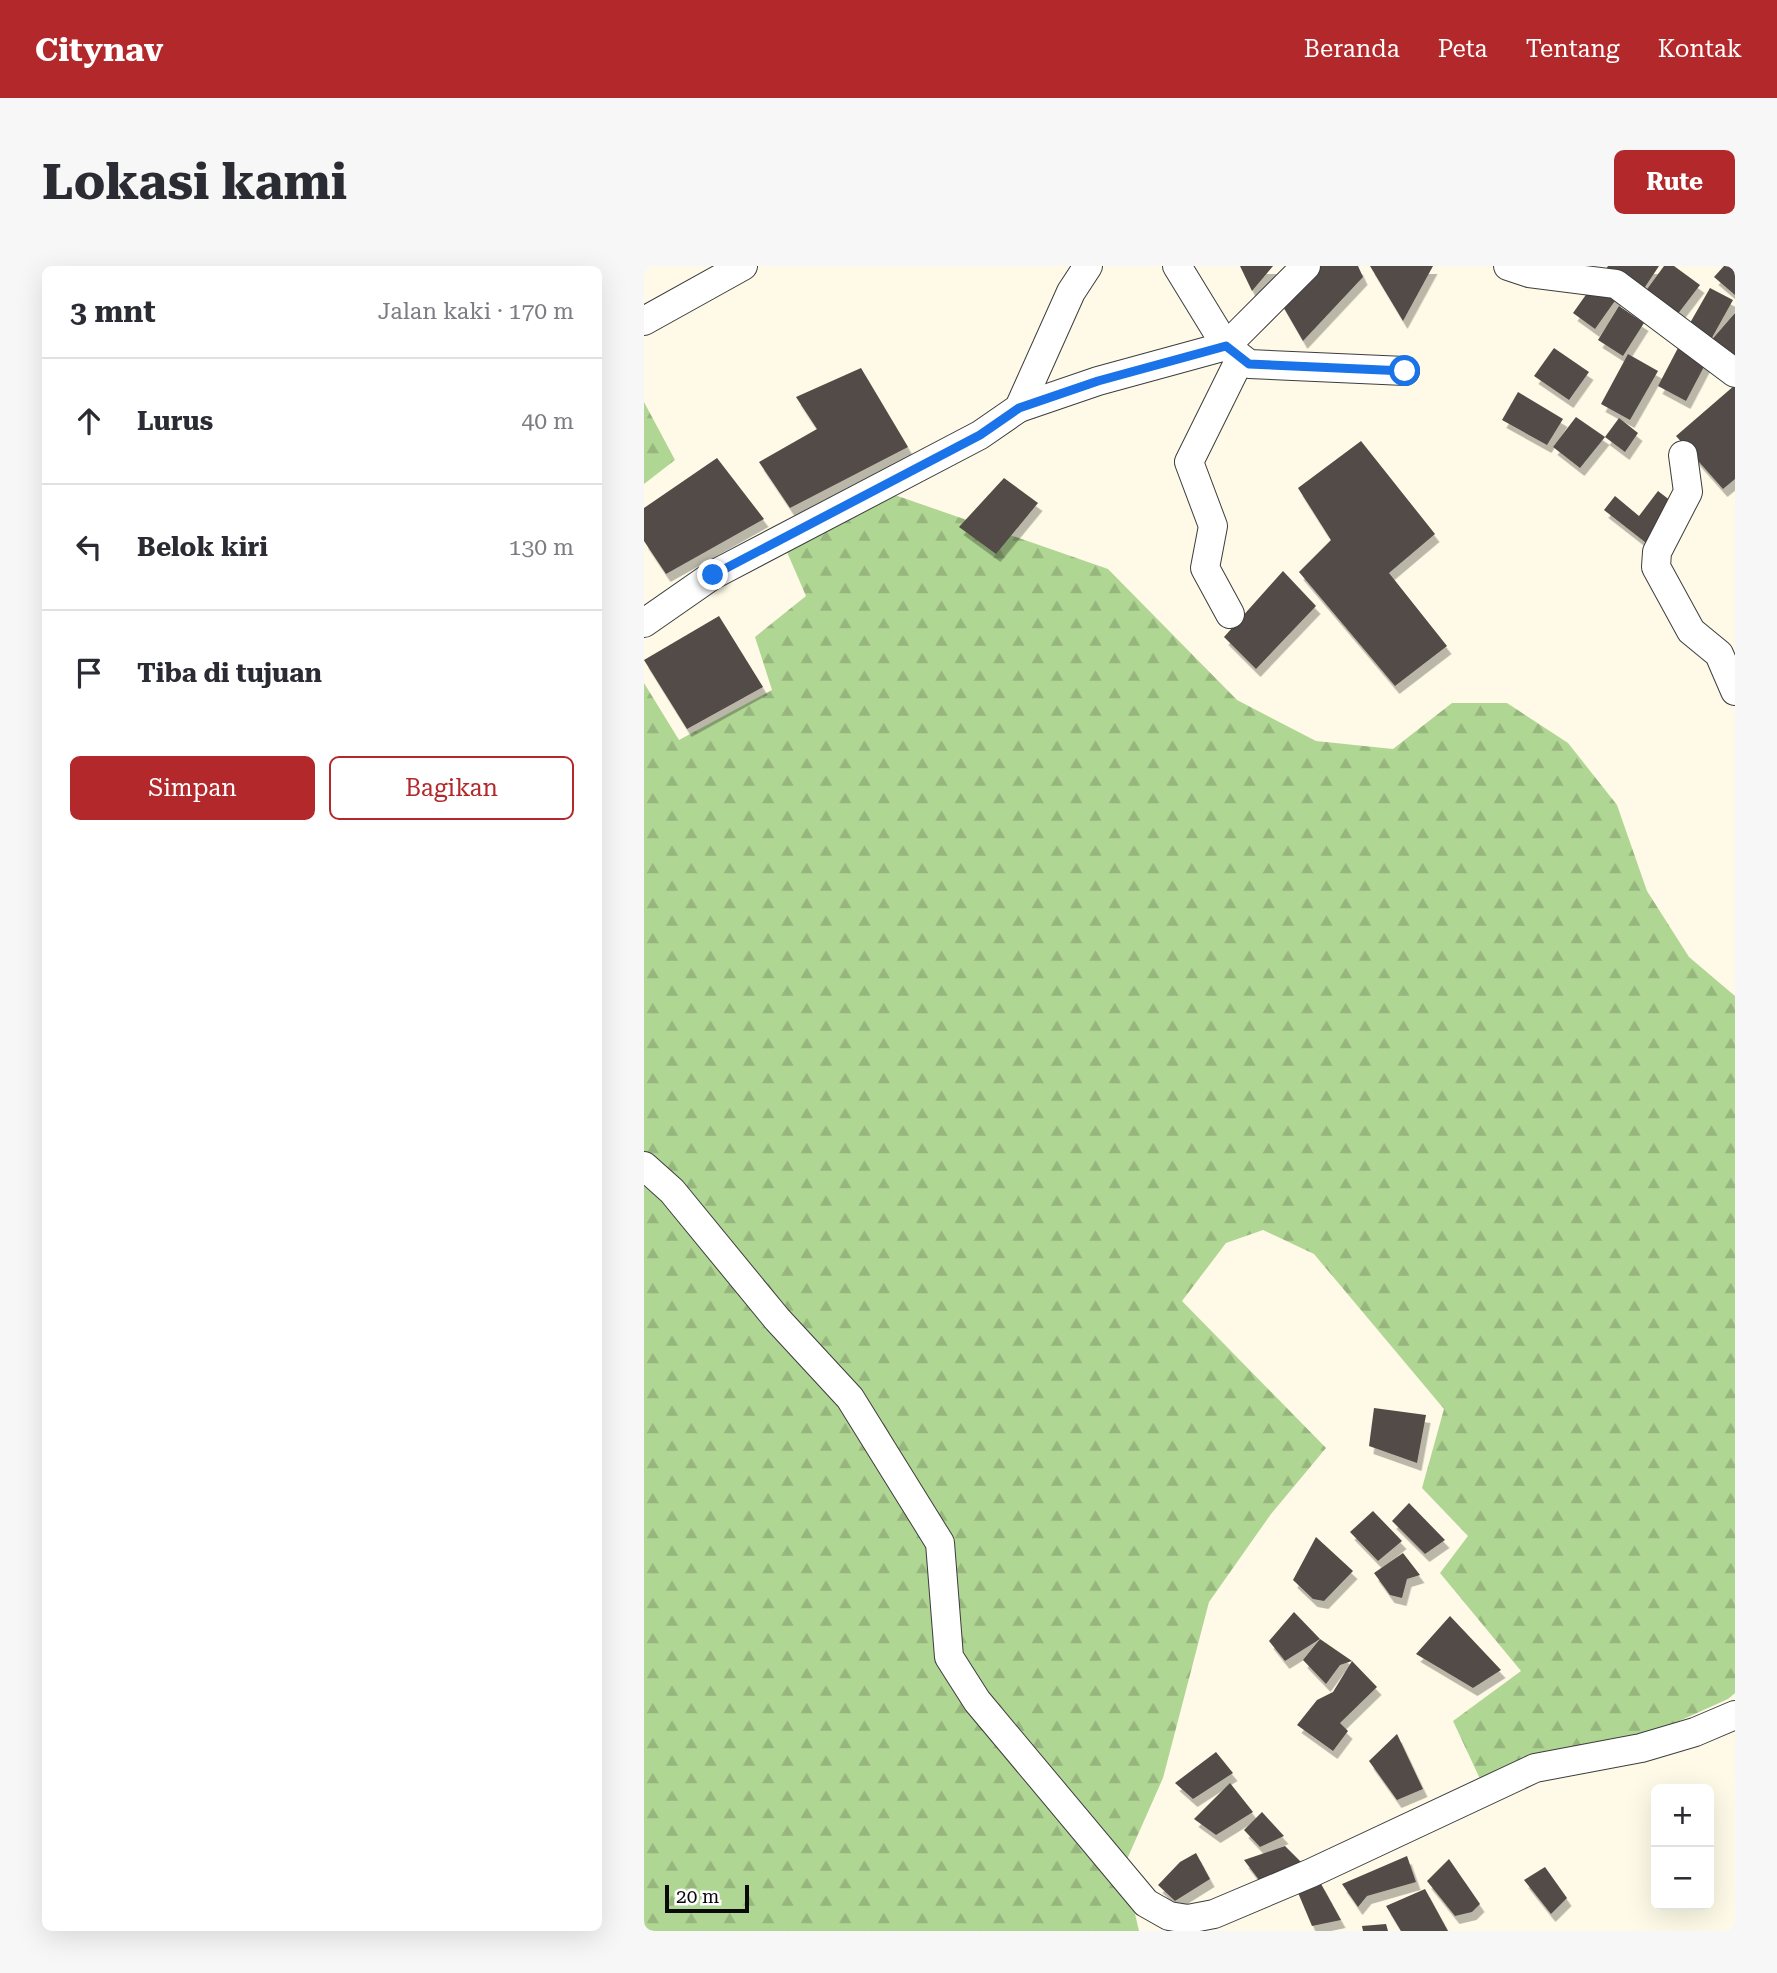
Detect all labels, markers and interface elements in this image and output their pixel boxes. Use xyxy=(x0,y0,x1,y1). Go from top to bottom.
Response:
text: Citynav xyxy=(35,30,163,69)
text: Beranda xyxy=(1304,35,1400,63)
text: Peta xyxy=(1438,35,1488,63)
text: Tentang xyxy=(1526,35,1620,63)
text: Kontak xyxy=(1658,35,1742,63)
button: Rute xyxy=(1614,150,1735,214)
text: Lokasi kami xyxy=(42,154,347,211)
text: 3 mnt xyxy=(70,294,156,329)
text: Jalan kaki · 170 m xyxy=(378,298,574,325)
route start xyxy=(1389,355,1420,386)
icon: ahead xyxy=(70,402,108,440)
text: Lurus xyxy=(137,406,213,436)
text: 40 m xyxy=(521,408,574,435)
icon: left xyxy=(70,528,108,566)
text: Belok kiri xyxy=(137,532,268,562)
text: 130 m xyxy=(509,534,574,561)
route end xyxy=(697,559,728,590)
icon: arrive xyxy=(70,654,108,692)
text: Tiba di tujuan xyxy=(137,658,322,688)
button: Simpan xyxy=(70,756,315,820)
button: Bagikan xyxy=(329,756,574,820)
map controls xyxy=(1651,1784,1714,1910)
button: + xyxy=(1651,1784,1714,1847)
button: − xyxy=(1651,1847,1714,1910)
scale bar xyxy=(665,1882,749,1914)
text: 20 m xyxy=(676,1885,719,1908)

